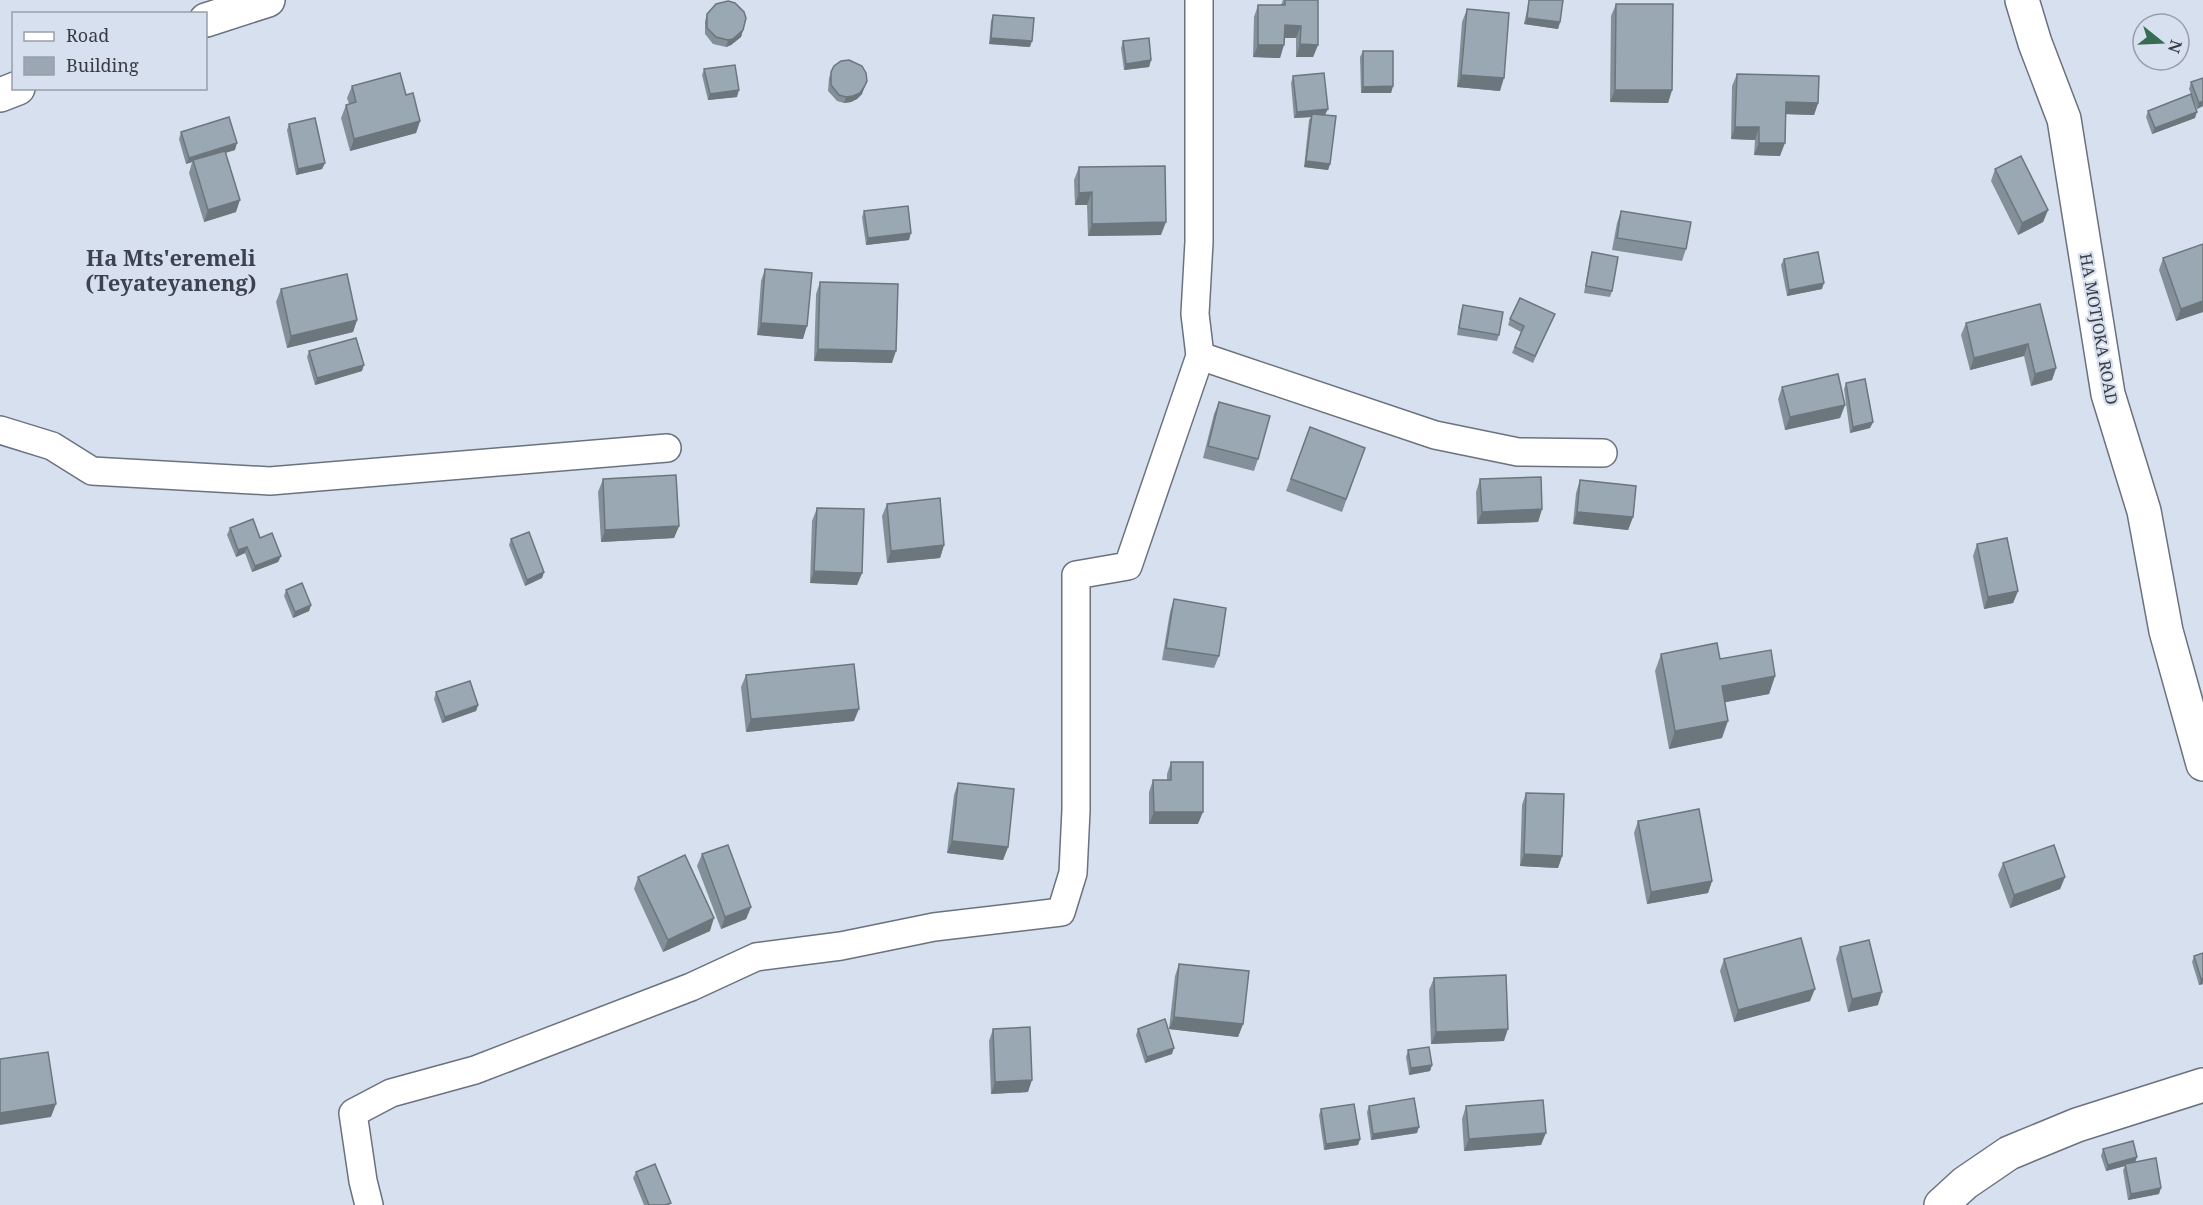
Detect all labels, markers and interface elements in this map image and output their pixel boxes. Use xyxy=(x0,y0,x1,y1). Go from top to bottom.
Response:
legend xyxy=(12,12,207,90)
north arrow xyxy=(2131,12,2191,72)
text: Road xyxy=(66,23,109,47)
text: N xyxy=(2163,37,2188,56)
text: Building xyxy=(66,53,139,77)
district label: Ha Mts'eremeli (Teyateyaneng) xyxy=(85,242,257,297)
street label: HA MOTJOKA ROAD xyxy=(2075,252,2123,406)

